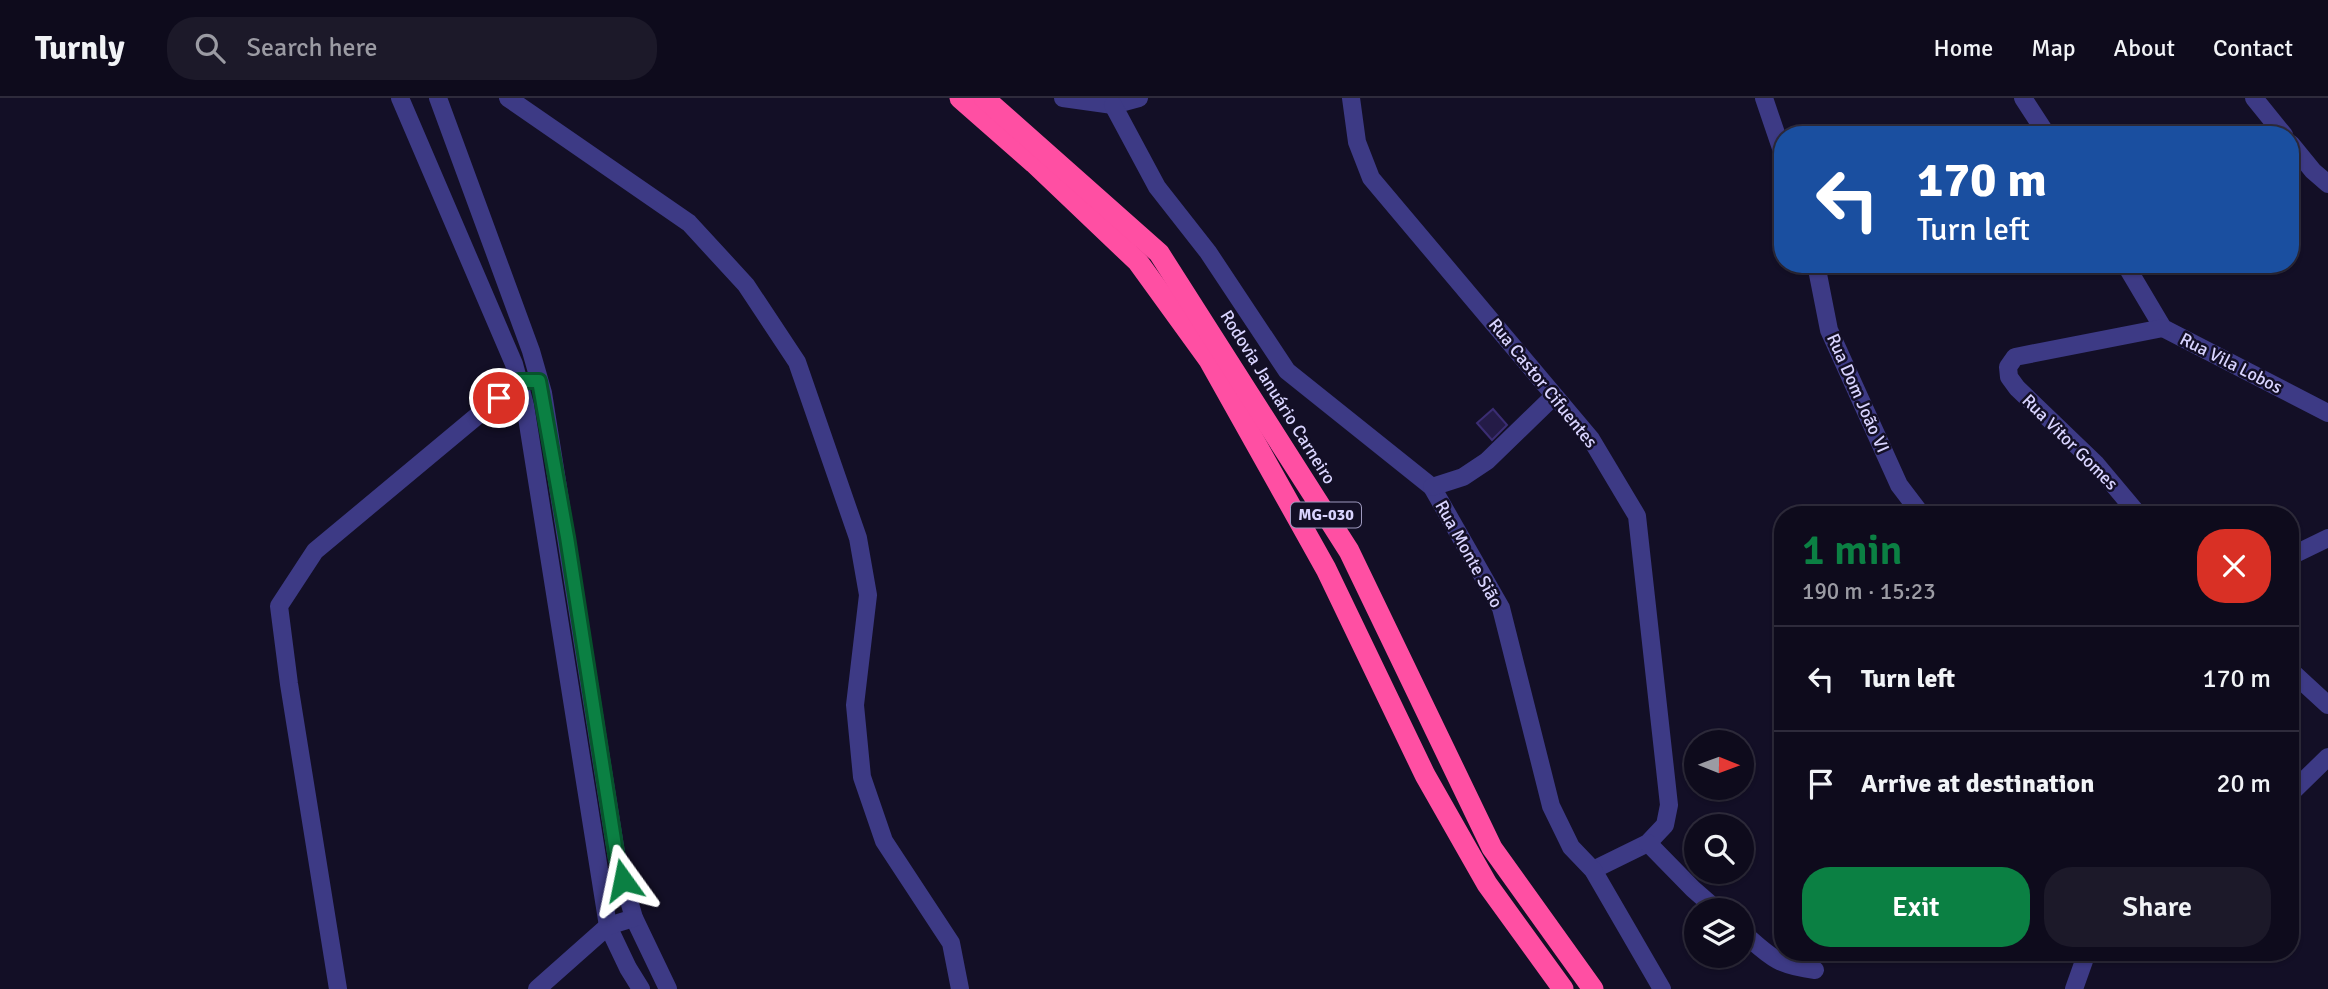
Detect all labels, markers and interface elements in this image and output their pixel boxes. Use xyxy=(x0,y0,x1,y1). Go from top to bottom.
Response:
search box xyxy=(167,17,657,80)
text: Turnly xyxy=(35,28,125,69)
icon: search xyxy=(191,29,229,67)
text: Search here xyxy=(247,32,378,64)
text: Home xyxy=(1933,33,1993,63)
text: Map xyxy=(2031,33,2076,63)
text: About xyxy=(2114,33,2175,63)
text: Contact xyxy=(2213,33,2293,63)
text: 170 m xyxy=(1917,150,2047,210)
icon: left xyxy=(1802,154,1893,245)
text: Turn left xyxy=(1917,210,2030,249)
street label: Rodovia Januário Carneiro xyxy=(1215,306,1341,488)
street label: Rua Castor Cifuentes xyxy=(1484,314,1602,452)
street label: Rua Vila Lobos xyxy=(2176,328,2286,398)
street label: Rua Dom João VI xyxy=(1822,330,1894,456)
pin xyxy=(469,368,529,428)
icon: arrive xyxy=(480,379,518,417)
street label: Rua Vitor Gomes xyxy=(2017,389,2123,495)
street label: Rua Monte Sião xyxy=(1430,496,1508,612)
road number: MG-030 xyxy=(1291,502,1361,528)
text: 1 min xyxy=(1802,525,1903,576)
button: close xyxy=(2197,529,2271,603)
text: 190 m · 15:23 xyxy=(1802,577,1936,606)
icon: left xyxy=(1802,660,1840,698)
text: Turn left xyxy=(1861,663,1955,695)
text: 170 m xyxy=(2202,663,2271,695)
north arrow xyxy=(1684,730,1754,800)
map controls xyxy=(1684,730,1754,968)
icon: arrive xyxy=(1802,765,1840,803)
text: Arrive at destination xyxy=(1861,768,2094,800)
text: 20 m xyxy=(2216,768,2271,800)
button: search xyxy=(1684,814,1754,884)
position arrow xyxy=(586,843,660,917)
button: Exit xyxy=(1802,867,2030,947)
button: Share xyxy=(2044,867,2271,947)
button: layers xyxy=(1684,898,1754,968)

